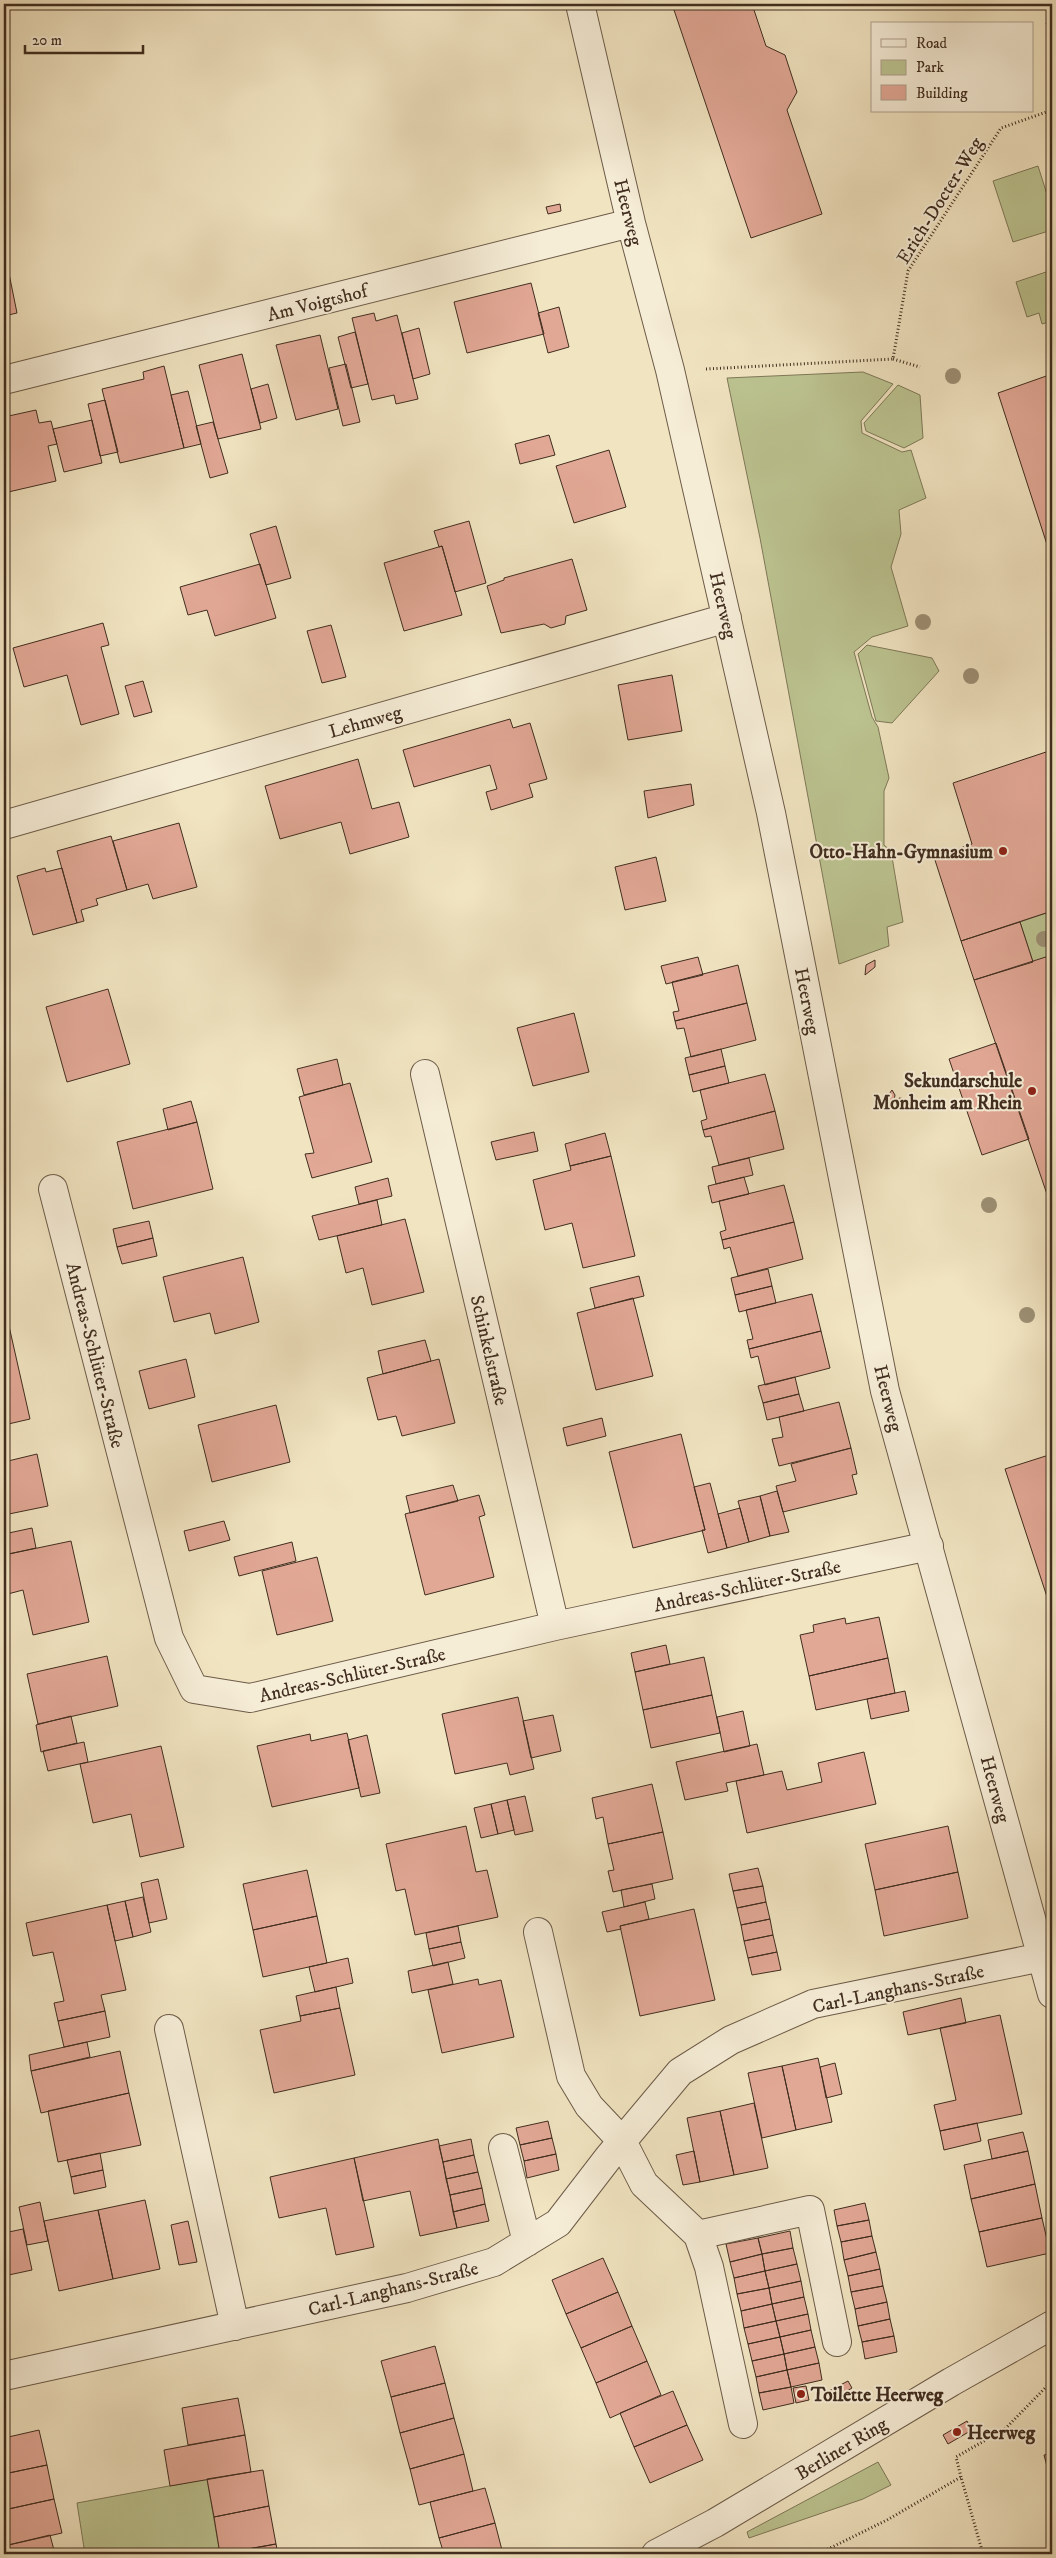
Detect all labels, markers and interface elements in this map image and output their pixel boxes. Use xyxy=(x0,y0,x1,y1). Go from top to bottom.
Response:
scale bar xyxy=(25,22,142,54)
legend xyxy=(871,22,1034,112)
text: 20 m xyxy=(32,31,62,50)
text: Road xyxy=(916,34,948,53)
text: Park xyxy=(916,58,945,77)
text: Building xyxy=(916,84,968,103)
street label: Erich-Docter-Weg xyxy=(892,132,989,268)
street label: Heerweg xyxy=(608,177,647,249)
street label: Am Voigtshof xyxy=(265,279,373,327)
street label: Heerweg xyxy=(704,570,742,642)
street label: Lehmweg xyxy=(326,701,405,744)
place label: Otto-Hahn-Gymnasium xyxy=(810,841,994,864)
marker: Otto-Hahn-Gymnasium xyxy=(997,845,1009,857)
street label: Heerweg xyxy=(789,966,824,1038)
place label: Sekundarschule Monheim am Rhein xyxy=(873,1070,1023,1115)
marker: Sekundarschule Monheim am Rhein xyxy=(1026,1085,1038,1097)
street label: Andreas-Schlüter-Straße xyxy=(60,1260,129,1451)
street label: Schinkelstraße xyxy=(465,1293,512,1408)
street label: Heerweg xyxy=(868,1363,907,1435)
street label: Andreas-Schlüter-Straße xyxy=(652,1555,843,1618)
street label: Andreas-Schlüter-Straße xyxy=(257,1643,448,1708)
street label: Heerweg xyxy=(975,1754,1015,1826)
street label: Carl-Langhans-Straße xyxy=(811,1960,986,2019)
street label: Carl-Langhans-Straße xyxy=(306,2257,481,2322)
place label: Toilette Heerweg xyxy=(810,2384,944,2407)
marker: Toilette Heerweg xyxy=(795,2388,807,2400)
street label: Berliner Ring xyxy=(792,2413,893,2486)
place label: Heerweg xyxy=(967,2422,1036,2445)
marker: Heerweg xyxy=(951,2426,963,2438)

